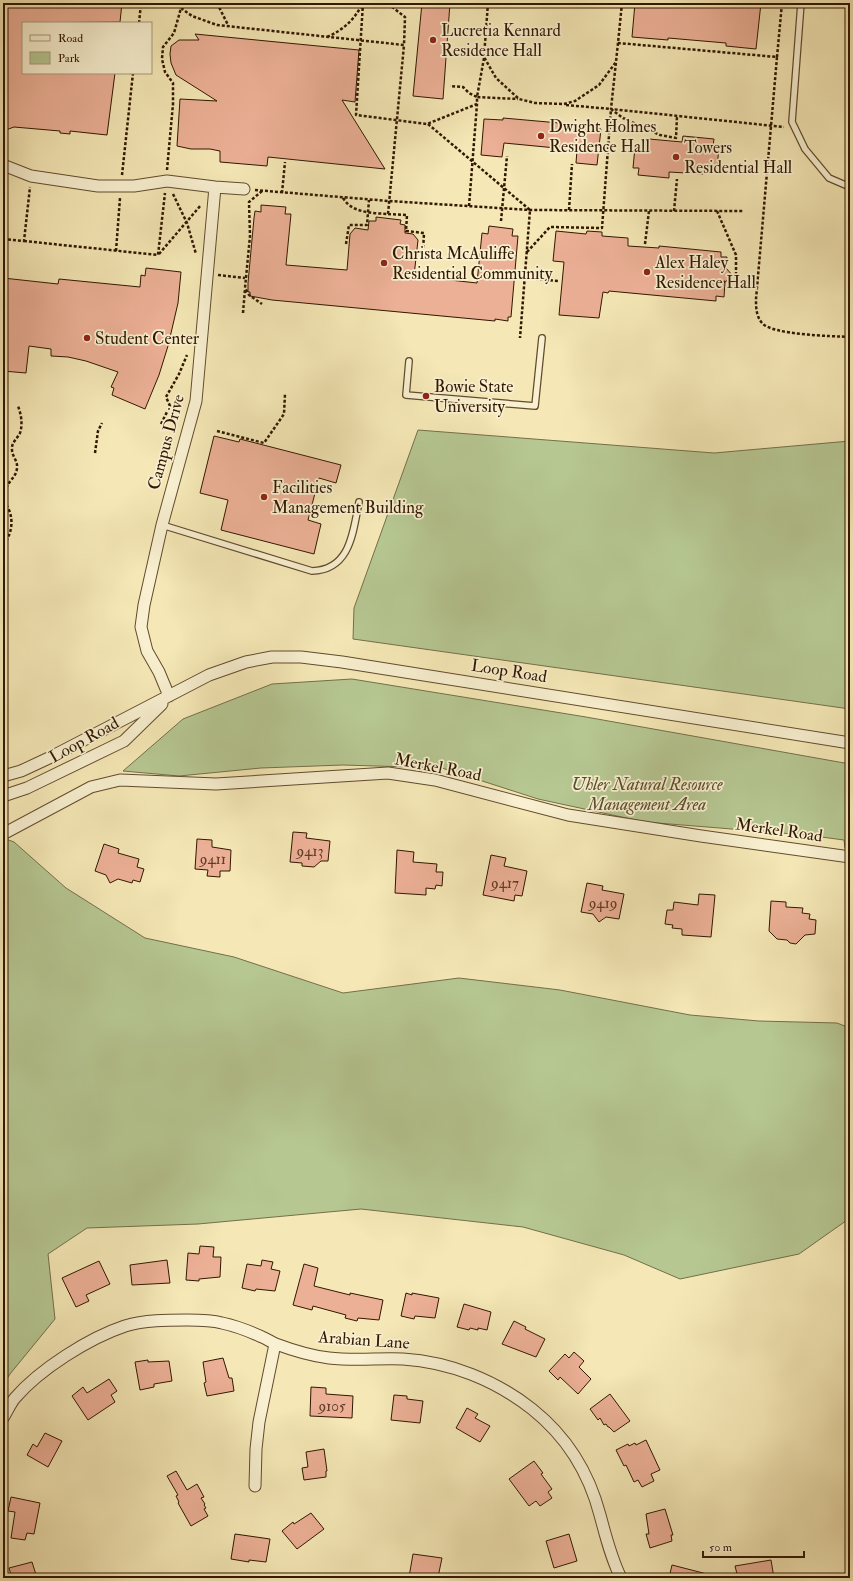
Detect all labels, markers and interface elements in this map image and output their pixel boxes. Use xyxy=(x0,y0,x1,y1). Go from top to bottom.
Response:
place label: Lucretia Kennard Residence Hall xyxy=(441,20,561,61)
legend xyxy=(22,22,152,74)
text: Road xyxy=(58,31,83,46)
marker: Lucretia Kennard Residence Hall xyxy=(428,35,438,45)
text: Park xyxy=(58,51,80,66)
place label: Dwight Holmes Residence Hall xyxy=(549,116,657,157)
marker: Dwight Holmes Residence Hall xyxy=(536,131,546,141)
place label: Towers Residential Hall xyxy=(684,137,793,178)
marker: Towers Residential Hall xyxy=(671,152,681,162)
place label: Christa McAuliffe Residential Community xyxy=(392,243,553,285)
place label: Alex Haley Residence Hall xyxy=(654,252,756,293)
marker: Christa McAuliffe Residential Community xyxy=(379,258,389,268)
marker: Alex Haley Residence Hall xyxy=(642,267,652,277)
place label: Student Center xyxy=(95,328,200,349)
marker: Student Center xyxy=(82,333,92,343)
place label: Bowie State University xyxy=(434,376,513,418)
marker: Bowie State University xyxy=(421,391,431,401)
street label: Campus Drive xyxy=(143,392,190,492)
place label: Facilities Management Building xyxy=(272,477,424,518)
marker: Facilities Management Building xyxy=(259,492,269,502)
street label: Loop Road xyxy=(469,655,549,688)
street label: Loop Road xyxy=(45,712,124,769)
street label: Merkel Road xyxy=(393,748,484,786)
park label: Uhler Natural Resource Management Area xyxy=(571,774,723,815)
street label: Merkel Road xyxy=(734,813,825,847)
house number: 9413 xyxy=(296,842,323,861)
house number: 9411 xyxy=(199,850,226,869)
house number: 9417 xyxy=(490,874,519,893)
house number: 9419 xyxy=(588,894,617,913)
street label: Arabian Lane xyxy=(317,1326,410,1354)
house number: 9105 xyxy=(317,1397,346,1416)
scale bar xyxy=(703,1533,804,1559)
text: 50 m xyxy=(709,1540,733,1555)

